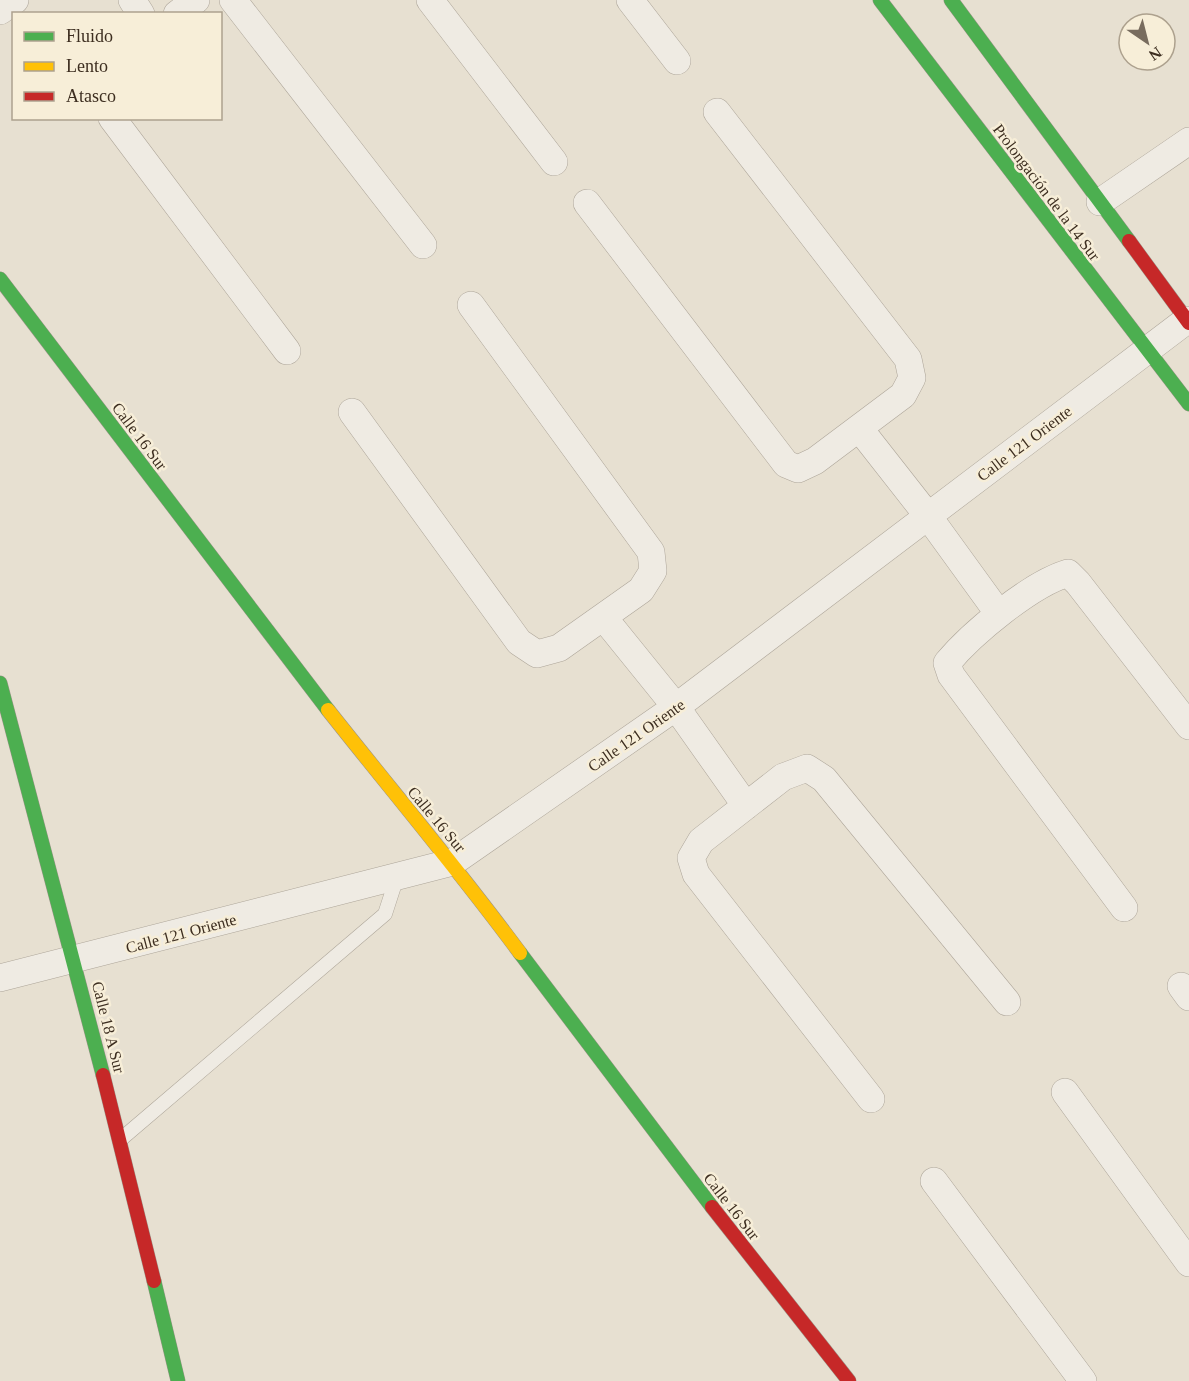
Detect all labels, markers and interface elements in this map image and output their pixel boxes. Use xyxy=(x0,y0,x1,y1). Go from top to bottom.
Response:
legend xyxy=(12,12,222,120)
north arrow xyxy=(1117,12,1177,72)
text: Fluido xyxy=(66,26,113,46)
text: N xyxy=(1145,44,1165,64)
text: Lento xyxy=(66,56,108,76)
text: Atasco xyxy=(66,86,116,106)
street label: Prolongación de la 14 Sur xyxy=(989,121,1104,265)
street label: Calle 16 Sur xyxy=(109,399,171,474)
street label: Calle 121 Oriente xyxy=(974,402,1075,484)
street label: Calle 121 Oriente xyxy=(585,696,688,775)
street label: Calle 16 Sur xyxy=(404,783,469,856)
street label: Calle 121 Oriente xyxy=(124,911,238,956)
street label: Calle 18 A Sur xyxy=(89,980,128,1075)
street label: Calle 16 Sur xyxy=(700,1170,763,1244)

